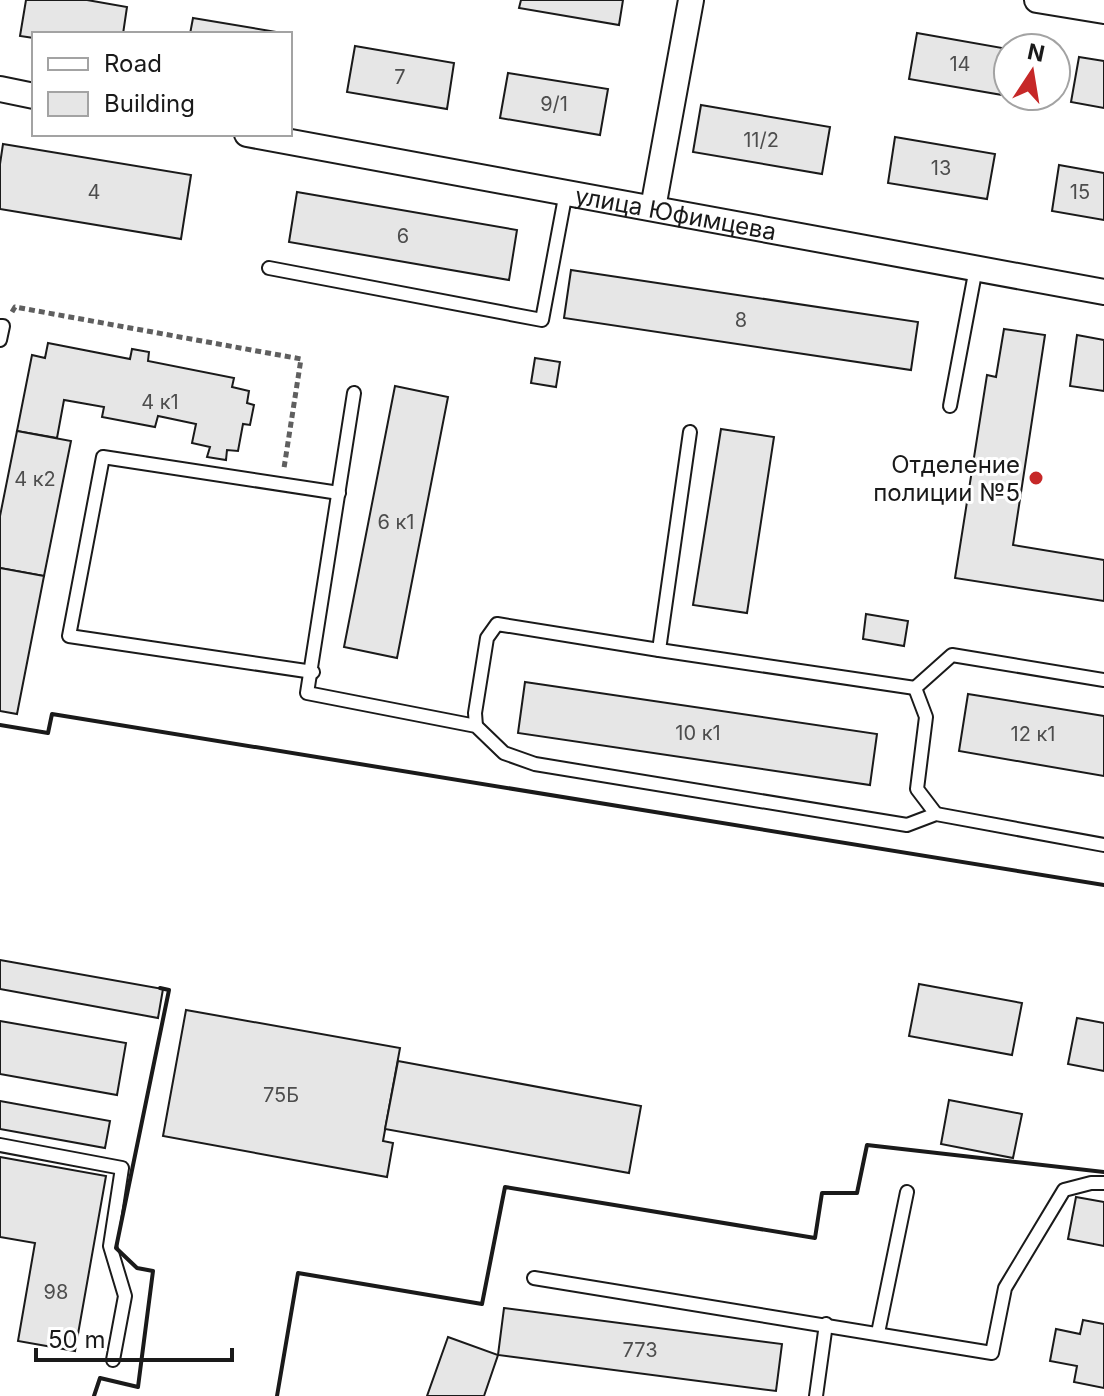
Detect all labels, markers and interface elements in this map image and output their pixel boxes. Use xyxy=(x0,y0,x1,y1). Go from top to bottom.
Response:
legend xyxy=(32,32,292,136)
north arrow xyxy=(992,32,1072,112)
text: N xyxy=(1025,38,1047,67)
text: Road xyxy=(104,49,162,78)
house number: 14 xyxy=(949,52,971,76)
house number: 7 xyxy=(394,65,406,89)
text: Building xyxy=(104,89,195,118)
house number: 9/1 xyxy=(540,92,568,116)
house number: 11/2 xyxy=(743,128,779,152)
house number: 13 xyxy=(931,156,951,180)
house number: 4 xyxy=(88,180,100,204)
street label: улица Юфимцева xyxy=(573,180,779,246)
house number: 15 xyxy=(1070,180,1090,204)
house number: 6 xyxy=(397,224,409,248)
house number: 8 xyxy=(735,308,747,332)
house number: 4 к1 xyxy=(141,390,179,414)
place label: Отделение полиции №5 xyxy=(873,450,1020,507)
house number: 4 к2 xyxy=(14,467,56,491)
marker: Отделение полиции №5 xyxy=(1027,469,1045,487)
house number: 6 к1 xyxy=(377,510,415,534)
house number: 10 к1 xyxy=(675,721,721,745)
house number: 12 к1 xyxy=(1011,722,1055,746)
house number: 75Б xyxy=(263,1083,299,1107)
house number: 98 xyxy=(44,1280,68,1304)
scale bar xyxy=(36,1312,232,1362)
text: 50 m xyxy=(48,1325,106,1354)
house number: 77З xyxy=(622,1338,658,1362)

